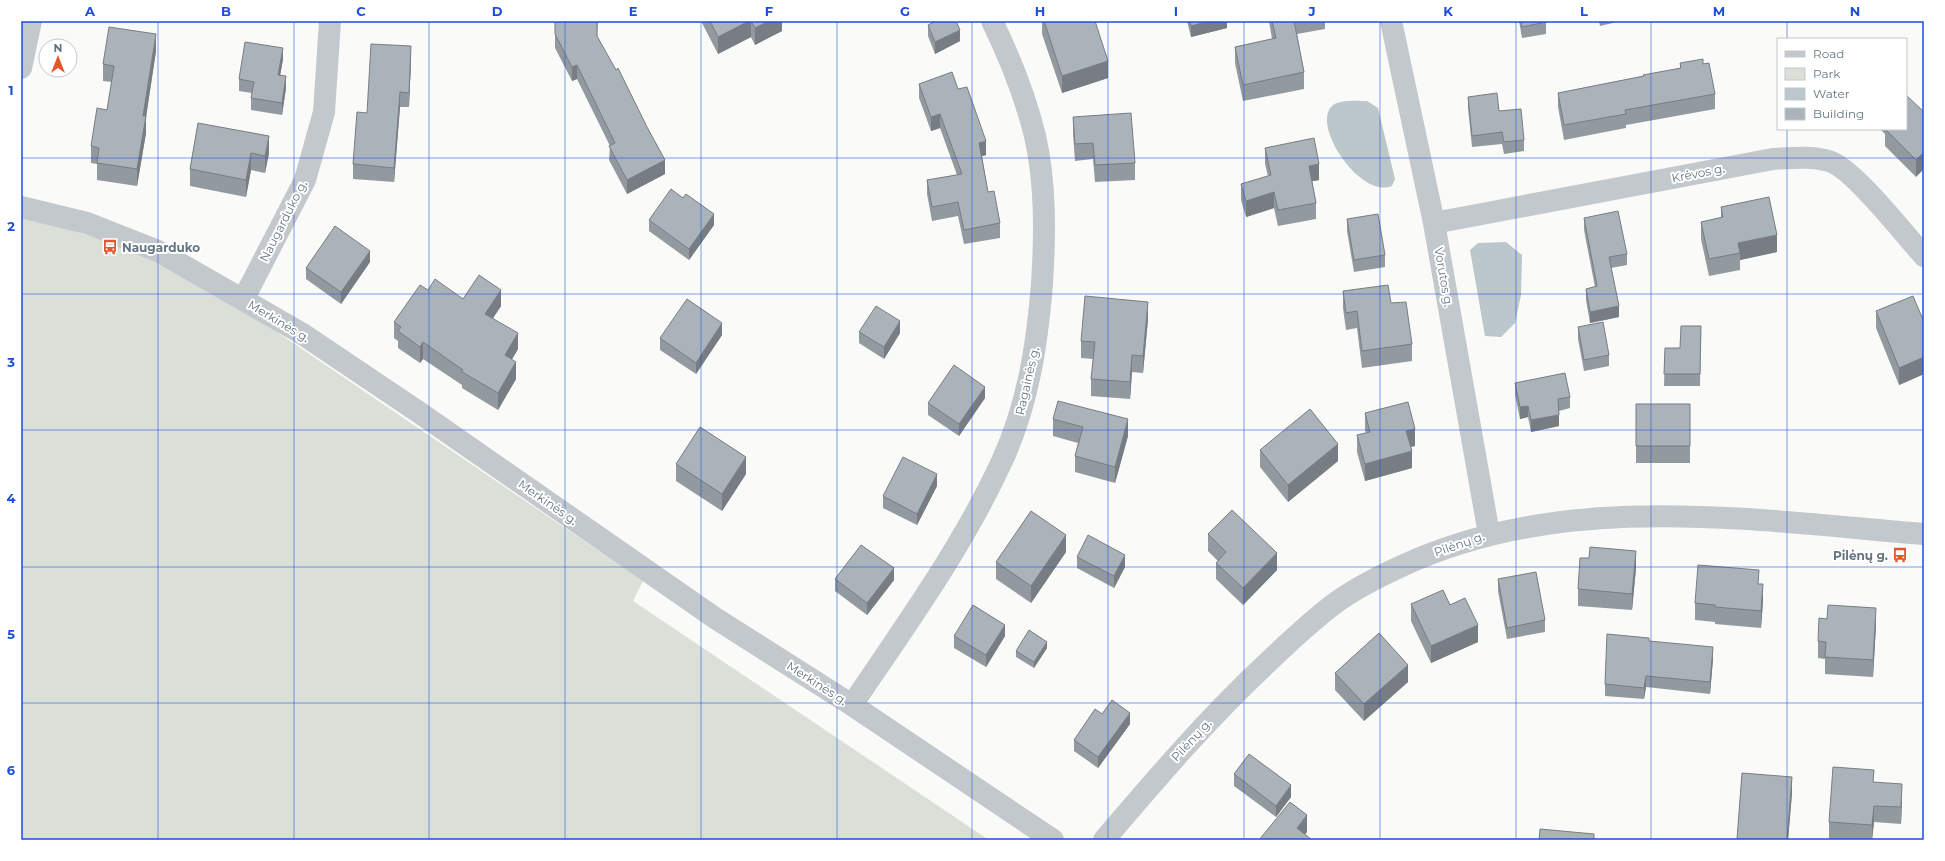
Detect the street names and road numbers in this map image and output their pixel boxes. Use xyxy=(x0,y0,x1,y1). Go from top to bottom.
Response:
street label: Krėvos g. xyxy=(1670,161,1726,185)
street label: Naugarduko g. xyxy=(256,178,310,264)
street label: Vorutos g. xyxy=(1431,246,1457,308)
street label: Merkinės g. xyxy=(246,297,312,345)
street label: Ragainės g. xyxy=(1012,346,1042,416)
street label: Merkinės g. xyxy=(515,476,581,528)
street label: Pilėnų g. xyxy=(1432,528,1486,560)
street label: Merkinės g. xyxy=(784,658,850,708)
street label: Pilėnų g. xyxy=(1168,716,1214,764)

